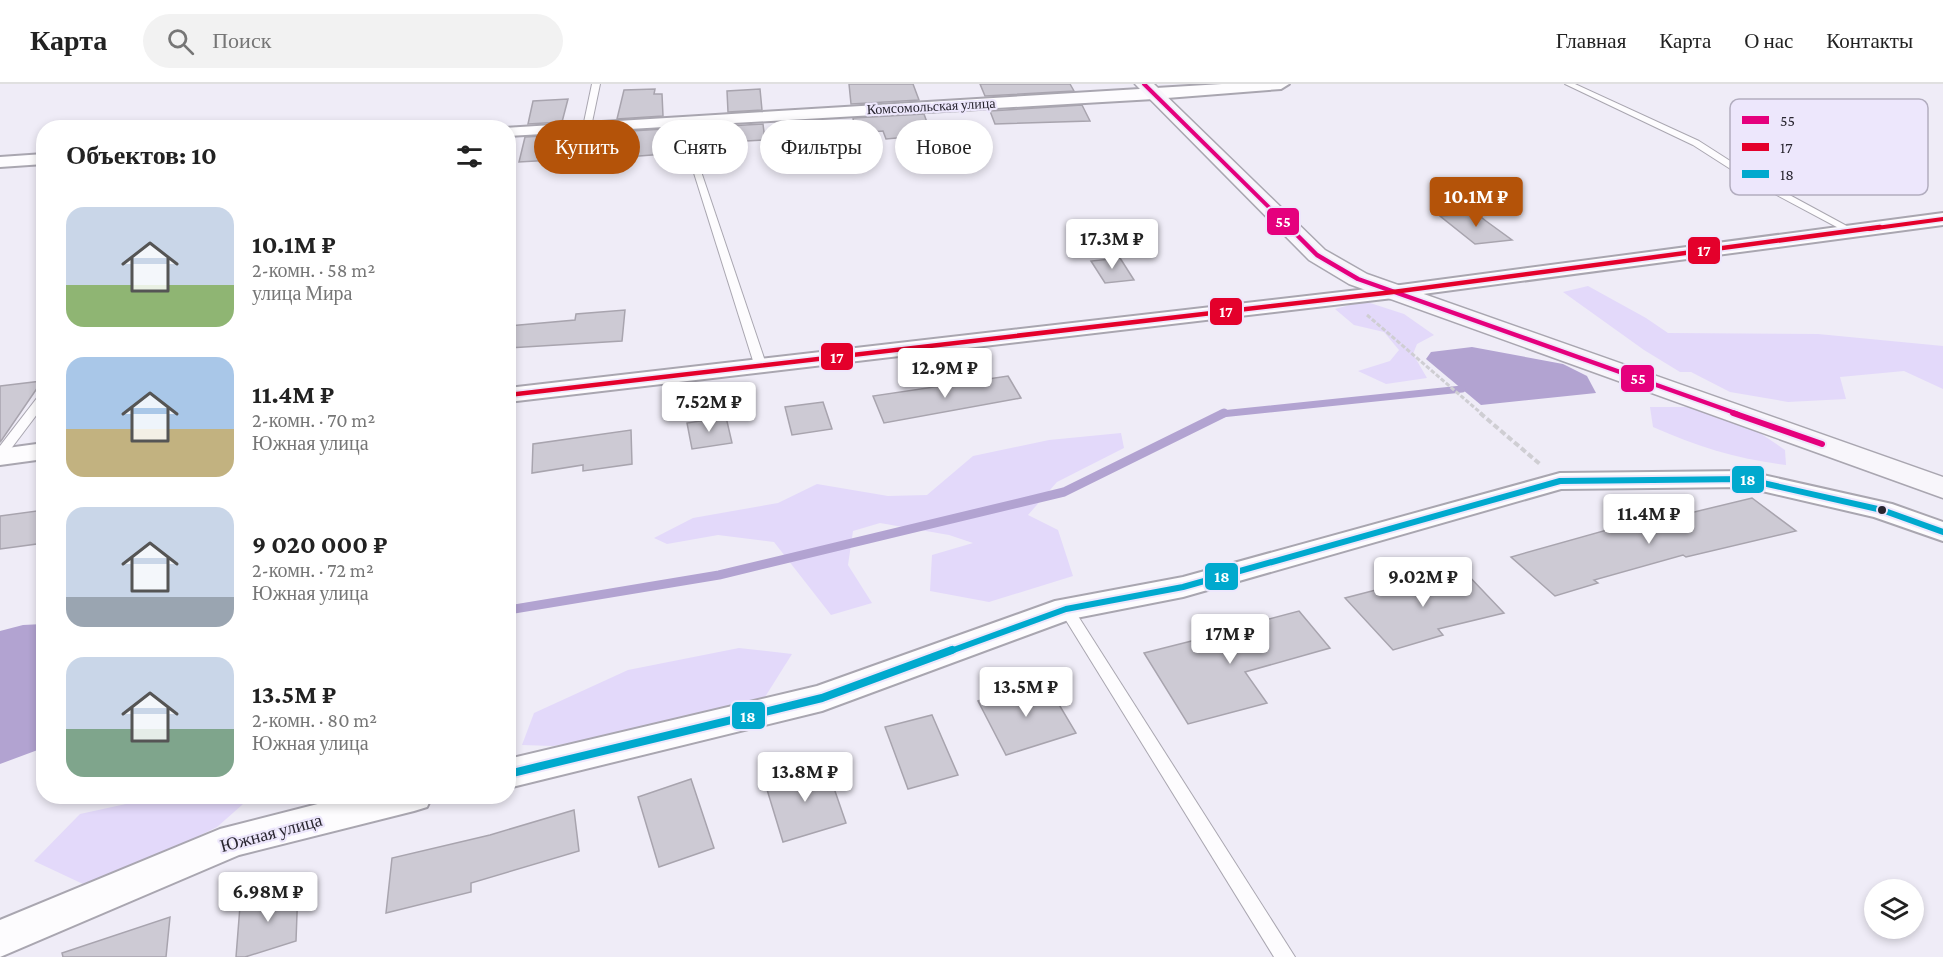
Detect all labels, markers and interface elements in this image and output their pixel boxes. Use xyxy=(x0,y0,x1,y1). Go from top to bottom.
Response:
search box xyxy=(143,14,563,68)
text: Карта xyxy=(30,25,107,56)
icon: search xyxy=(164,25,197,58)
text: Поиск xyxy=(212,28,271,53)
text: Главная xyxy=(1556,29,1626,53)
text: Карта xyxy=(1659,29,1711,53)
text: О нас xyxy=(1744,29,1793,53)
text: Контакты xyxy=(1826,29,1913,53)
street label: Комсомольская улица xyxy=(866,95,997,117)
legend xyxy=(1730,99,1928,195)
text: 55 xyxy=(1780,112,1795,129)
chip: Купить xyxy=(534,120,640,174)
chip: Снять xyxy=(652,120,748,174)
chip: Фильтры xyxy=(760,120,883,174)
chip: Новое xyxy=(895,120,993,174)
text: 17 xyxy=(1780,139,1793,156)
icon: filters xyxy=(453,140,486,173)
text: Объектов: 10 xyxy=(66,141,217,170)
text: 18 xyxy=(1780,166,1794,183)
pin: 10.1M ₽ xyxy=(1421,177,1531,228)
text: 10.1M ₽ xyxy=(1444,185,1508,207)
line badge: 55 xyxy=(1266,207,1300,236)
text: 55 xyxy=(1275,213,1291,230)
pin: 17.3M ₽ xyxy=(1057,219,1167,270)
text: 17.3M ₽ xyxy=(1080,227,1144,249)
text: 10.1M ₽ xyxy=(252,230,336,259)
icon: home xyxy=(114,231,186,303)
line badge: 17 xyxy=(1687,236,1721,265)
text: 17 xyxy=(1697,242,1711,259)
text: 2-комн. · 58 m² xyxy=(252,259,375,281)
text: улица Мира xyxy=(252,282,353,304)
line badge: 17 xyxy=(1209,297,1243,326)
text: 17 xyxy=(1219,303,1233,320)
line badge: 17 xyxy=(820,342,854,371)
pin: 12.9M ₽ xyxy=(890,348,1000,399)
text: 17 xyxy=(830,349,844,366)
text: 12.9M ₽ xyxy=(912,356,978,378)
line badge: 55 xyxy=(1620,364,1655,393)
text: 55 xyxy=(1630,370,1646,387)
text: 11.4M ₽ xyxy=(252,380,334,409)
icon: home xyxy=(114,381,186,453)
pin: 7.52M ₽ xyxy=(654,382,764,433)
text: 7.52M ₽ xyxy=(676,390,742,412)
text: 2-комн. · 70 m² xyxy=(252,409,375,431)
text: Южная улица xyxy=(252,432,369,454)
line badge: 18 xyxy=(1731,465,1765,494)
text: 18 xyxy=(1740,471,1756,488)
pin: 11.4M ₽ xyxy=(1594,494,1704,545)
text: 11.4M ₽ xyxy=(1617,502,1681,524)
unlabelled marker xyxy=(1876,504,1888,516)
text: 9 020 000 ₽ xyxy=(252,530,388,559)
icon: home xyxy=(114,531,186,603)
pin: 9.02M ₽ xyxy=(1368,557,1478,608)
text: 2-комн. · 72 m² xyxy=(252,559,374,581)
line badge: 18 xyxy=(1204,562,1239,591)
text: 9.02M ₽ xyxy=(1388,565,1458,587)
text: 18 xyxy=(1214,568,1230,585)
text: Южная улица xyxy=(252,582,369,604)
pin: 17M ₽ xyxy=(1188,614,1272,665)
text: 17M ₽ xyxy=(1205,622,1255,644)
pin: 13.5M ₽ xyxy=(971,667,1081,718)
text: 13.5M ₽ xyxy=(994,675,1058,697)
text: 13.5M ₽ xyxy=(252,680,336,709)
icon: home xyxy=(114,681,186,753)
line badge: 18 xyxy=(731,701,766,730)
text: 18 xyxy=(740,708,756,725)
text: 2-комн. · 80 m² xyxy=(252,709,377,731)
text: Южная улица xyxy=(252,732,369,754)
pin: 13.8M ₽ xyxy=(750,752,860,803)
text: 13.8M ₽ xyxy=(772,760,838,782)
street label: Южная улица xyxy=(218,810,324,856)
pin: 6.98M ₽ xyxy=(213,872,323,923)
map controls xyxy=(1864,879,1924,939)
button: layers xyxy=(1864,879,1924,939)
text: 6.98M ₽ xyxy=(232,880,304,902)

